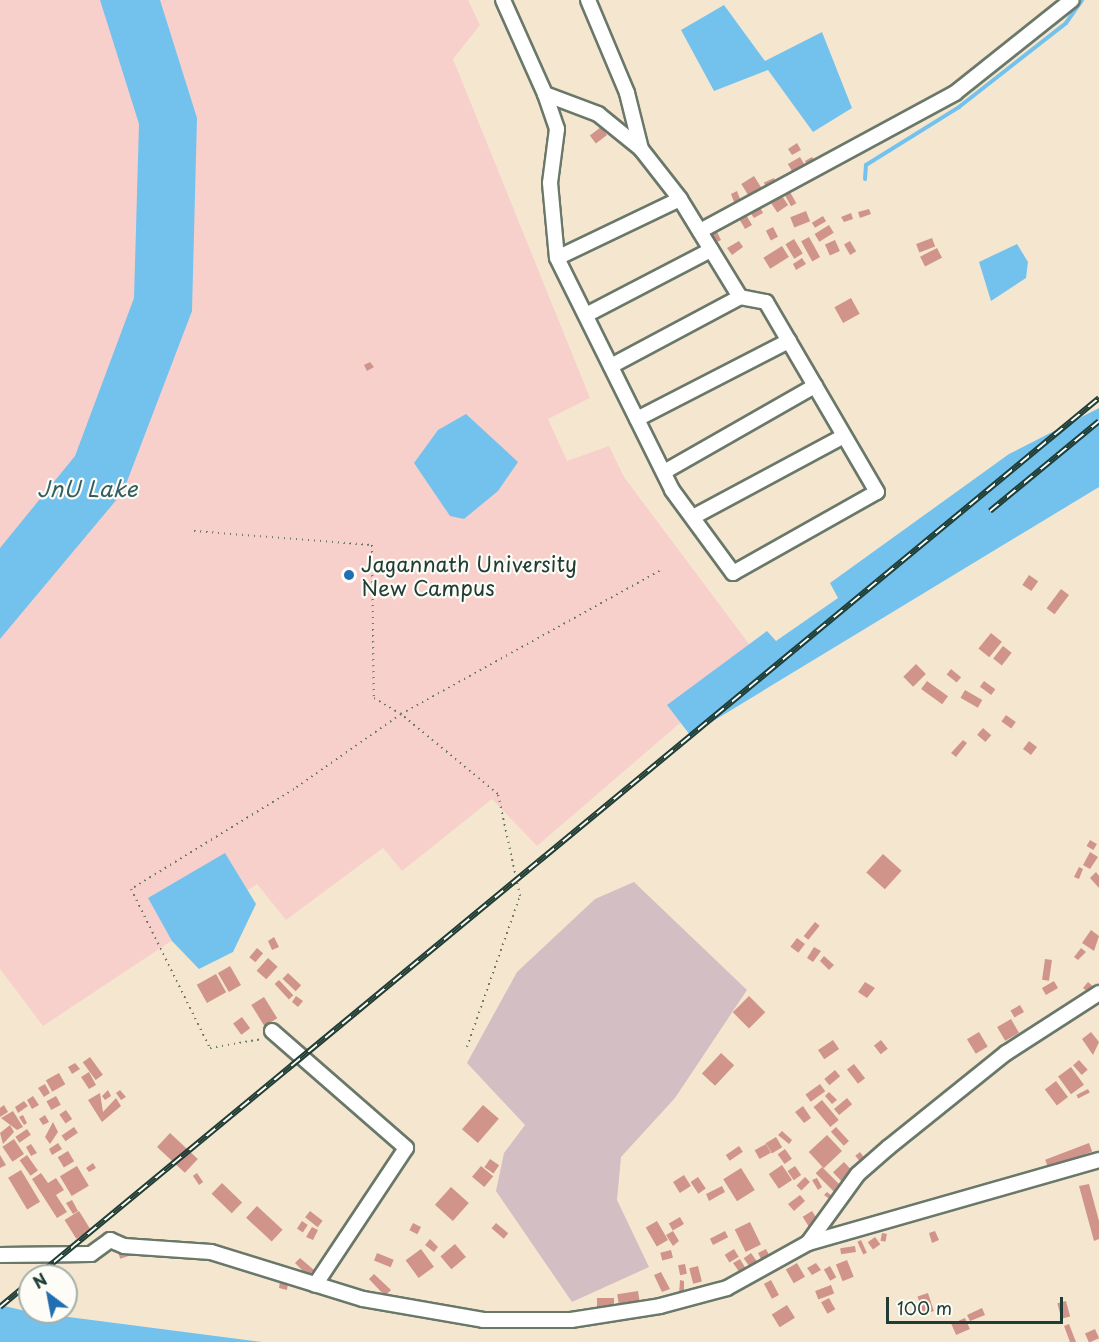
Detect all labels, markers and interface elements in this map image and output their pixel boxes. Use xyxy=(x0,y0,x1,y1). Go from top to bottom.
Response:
water label: JnU Lake xyxy=(37,475,137,501)
place label: Jagannath University New Campus xyxy=(361,550,577,600)
marker: Jagannath University New Campus xyxy=(342,568,356,582)
north arrow xyxy=(18,1264,78,1324)
text: N xyxy=(28,1267,51,1294)
scale bar xyxy=(889,1285,1066,1323)
text: 100 m xyxy=(897,1294,952,1321)

